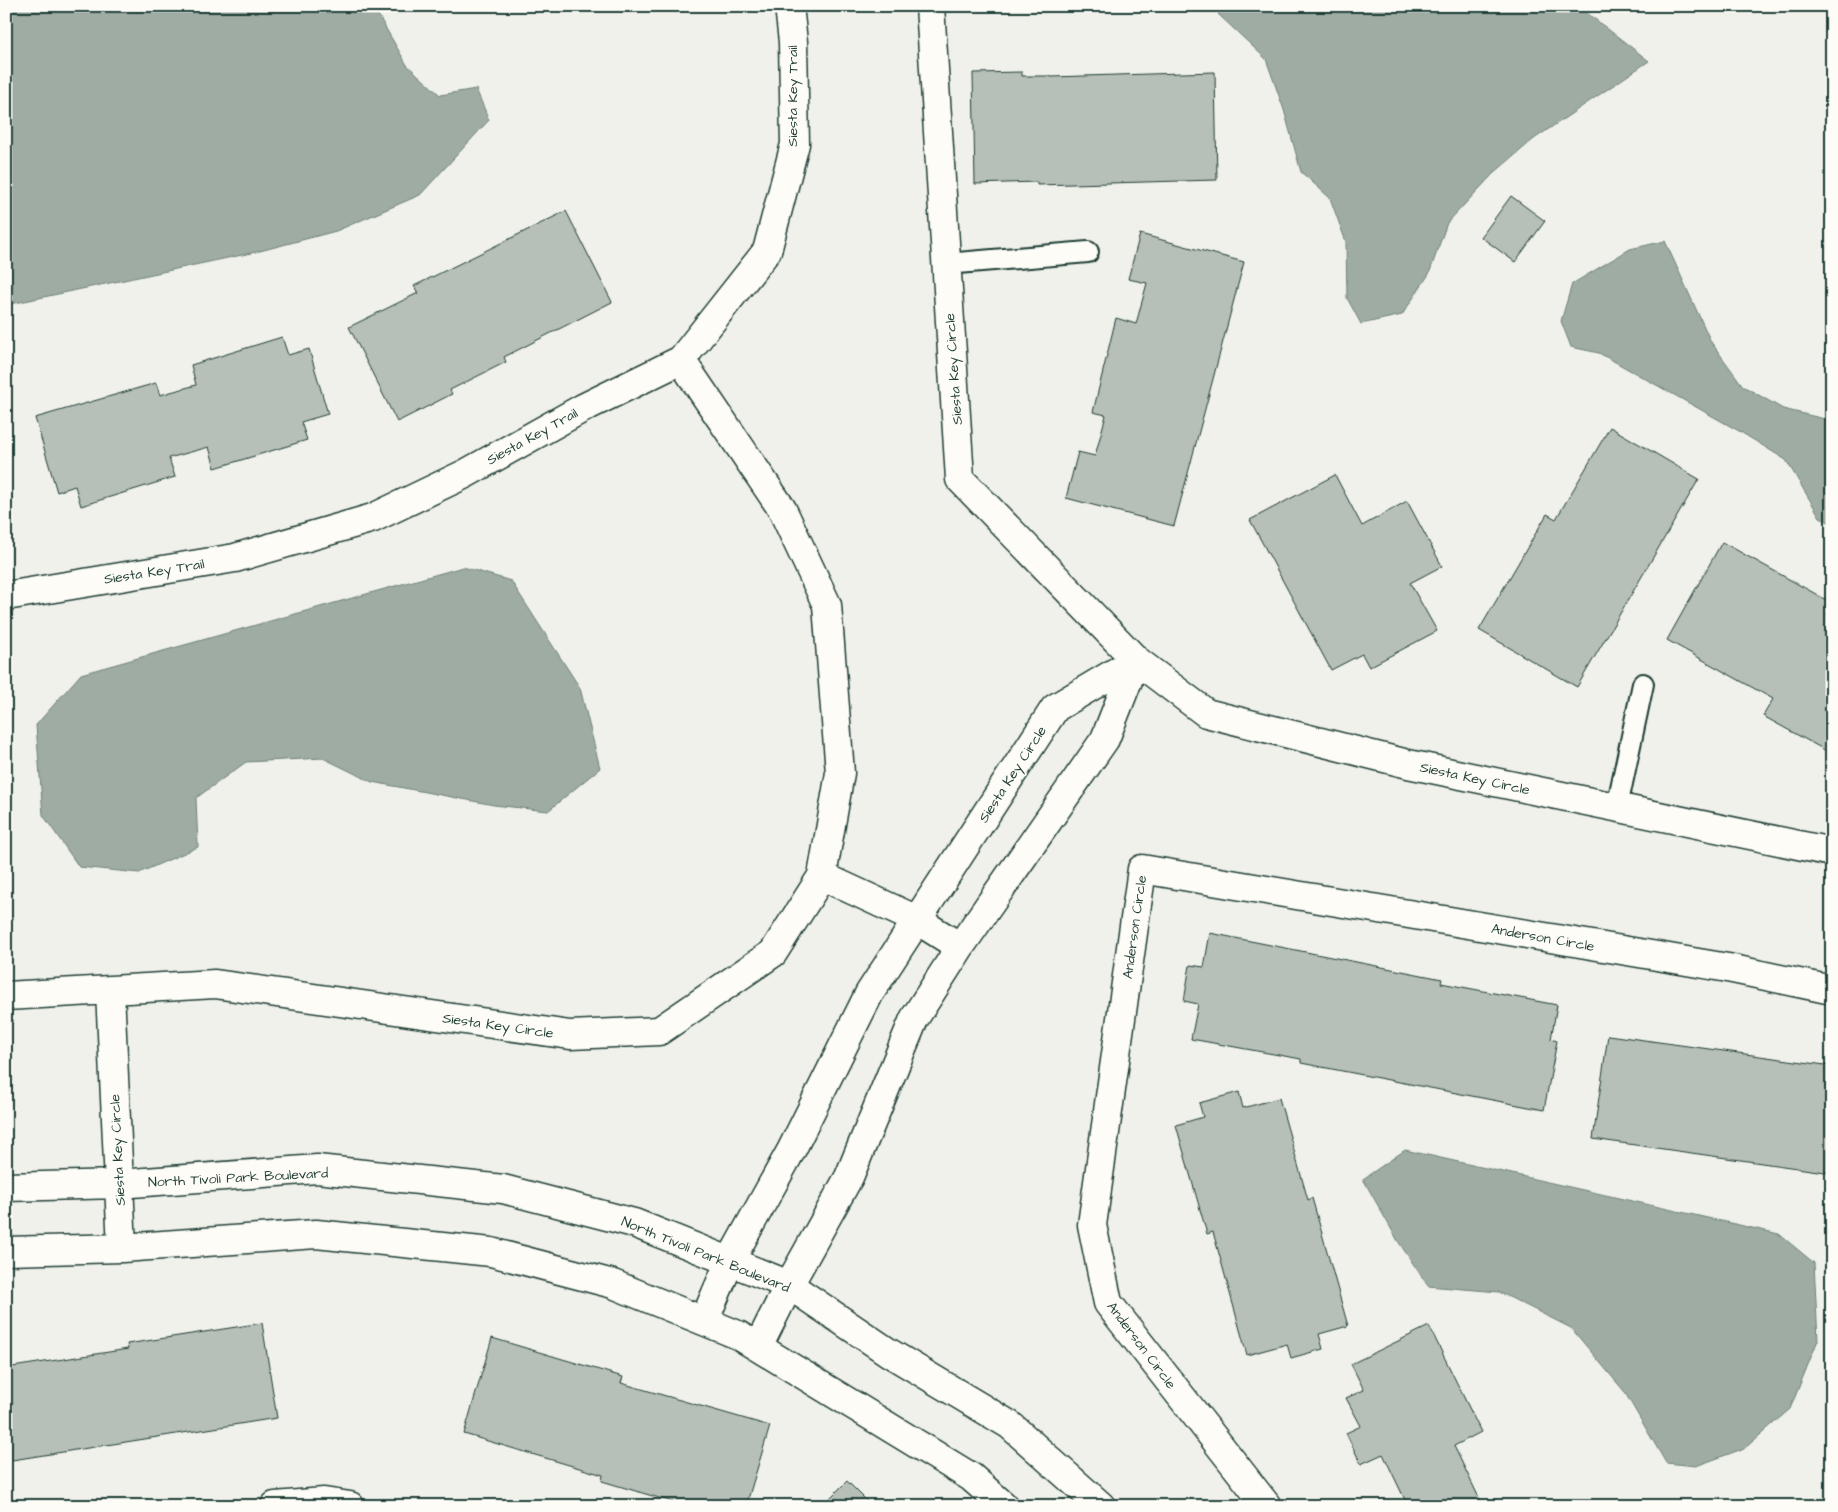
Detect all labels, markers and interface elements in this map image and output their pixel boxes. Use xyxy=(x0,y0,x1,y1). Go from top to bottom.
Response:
street label: Siesta Key Trail xyxy=(783,45,803,147)
street label: Siesta Key Circle xyxy=(940,312,968,425)
street label: Siesta Key Trail xyxy=(483,404,582,470)
street label: Siesta Key Trail xyxy=(103,554,206,590)
street label: Siesta Key Circle xyxy=(974,722,1052,827)
street label: Siesta Key Circle xyxy=(1418,758,1532,800)
street label: Anderson Circle xyxy=(1118,874,1152,980)
street label: Anderson Circle xyxy=(1490,919,1596,957)
street label: Siesta Key Circle xyxy=(441,1008,555,1044)
street label: Siesta Key Circle xyxy=(105,1093,131,1206)
street label: North Tivoli Park Boulevard xyxy=(147,1163,329,1193)
street label: North Tivoli Park Boulevard xyxy=(618,1212,793,1298)
street label: Anderson Circle xyxy=(1102,1298,1181,1394)

